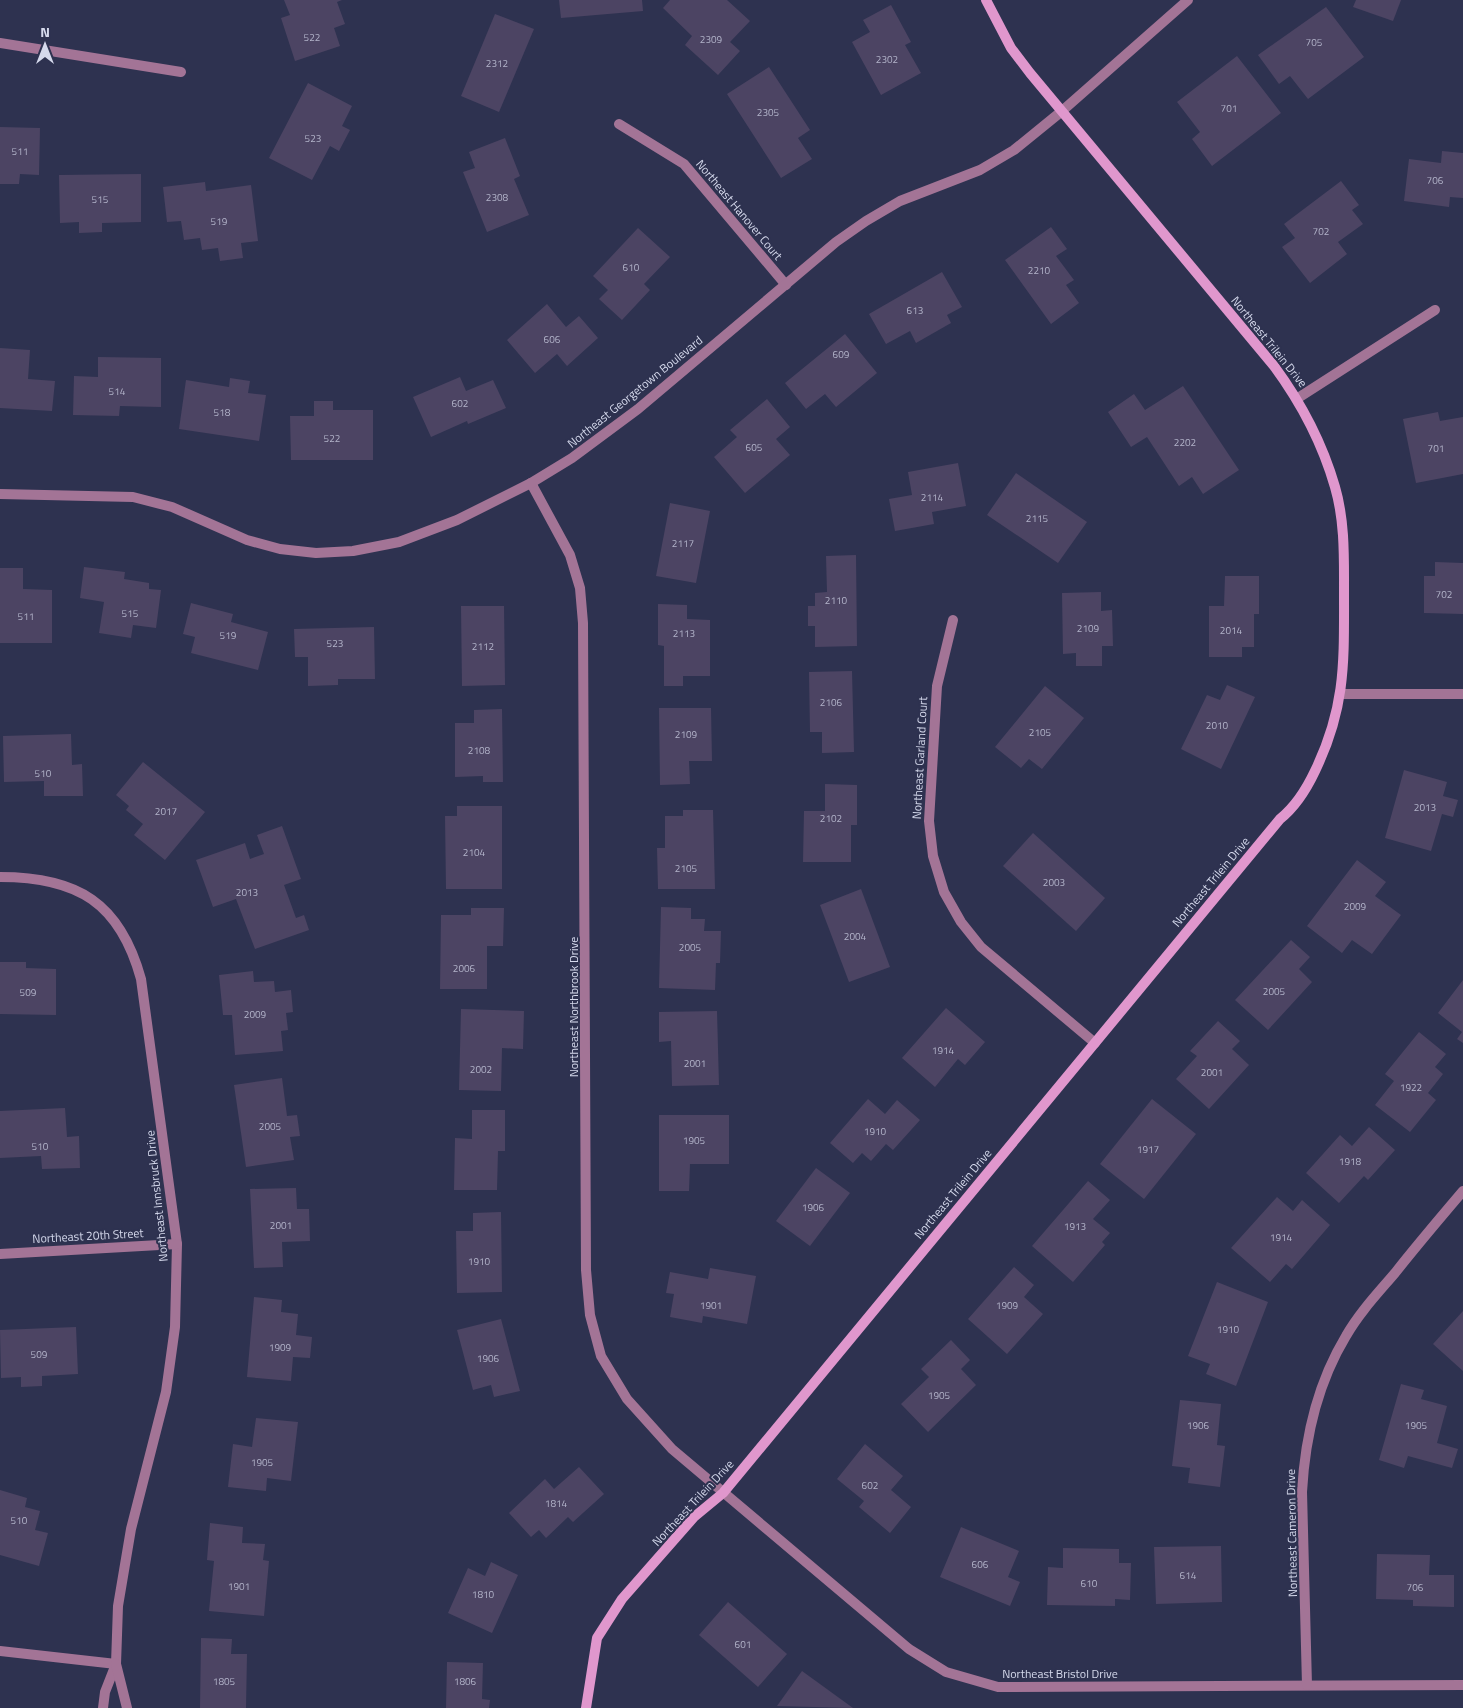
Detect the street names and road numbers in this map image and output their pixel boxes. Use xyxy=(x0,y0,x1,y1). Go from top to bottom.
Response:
street label: Northeast Hanover Court xyxy=(691,155,788,265)
street label: Northeast Trilein Drive xyxy=(1227,292,1312,391)
street label: Northeast Georgetown Boulevard xyxy=(563,331,706,452)
street label: Northeast Garland Court xyxy=(907,695,932,820)
street label: Northeast Trilein Drive xyxy=(1167,832,1254,931)
street label: Northeast Northbrook Drive xyxy=(564,937,583,1077)
street label: Northeast Innsbruck Drive xyxy=(140,1130,173,1263)
street label: Northeast Trilein Drive xyxy=(909,1144,996,1243)
street label: Northeast 20th Street xyxy=(32,1223,145,1248)
street label: Northeast Trilein Drive xyxy=(647,1455,738,1550)
street label: Northeast Cameron Drive xyxy=(1281,1469,1302,1597)
street label: Northeast Bristol Drive xyxy=(1002,1664,1118,1683)

